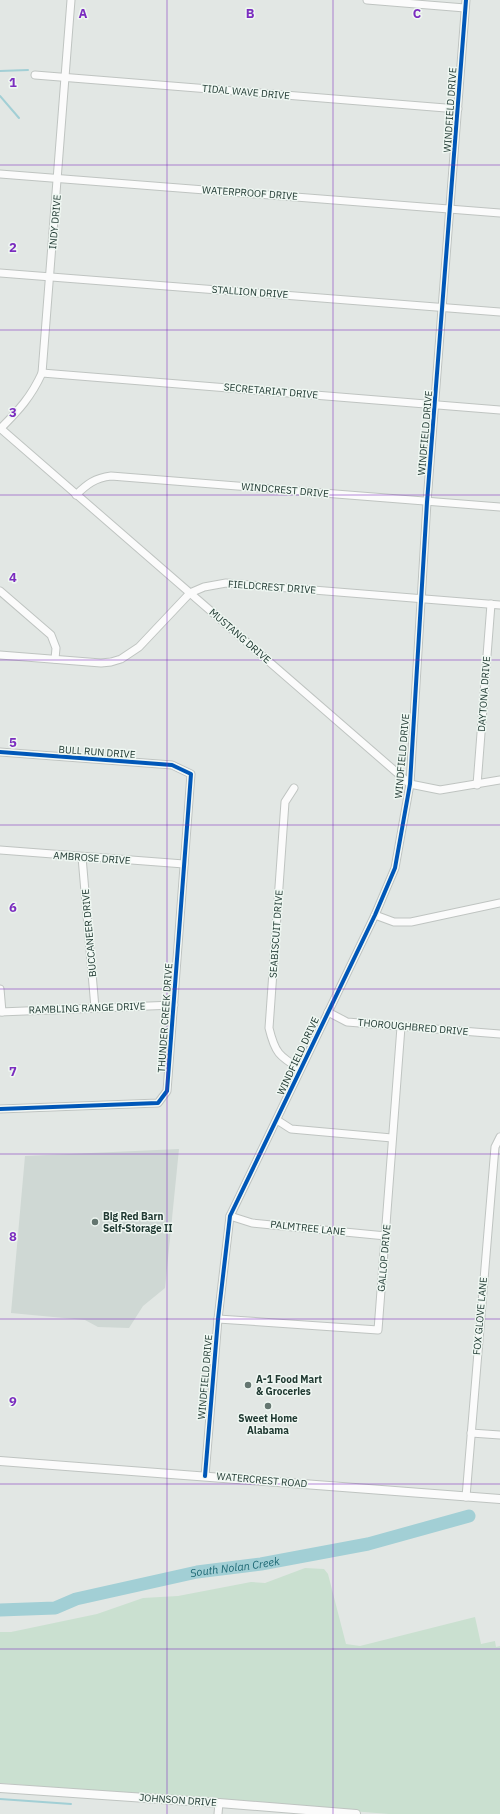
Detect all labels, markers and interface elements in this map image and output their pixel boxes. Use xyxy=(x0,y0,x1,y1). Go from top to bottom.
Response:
text: A xyxy=(79,5,88,22)
text: B xyxy=(246,5,255,22)
text: C xyxy=(413,5,422,22)
street label: WINDFIELD DRIVE xyxy=(441,67,459,153)
text: 1 xyxy=(9,74,17,91)
street label: TIDAL WAVE DRIVE xyxy=(201,82,291,102)
street label: WATERPROOF DRIVE xyxy=(202,183,299,203)
street label: INDY DRIVE xyxy=(46,194,64,250)
text: 2 xyxy=(9,239,17,256)
street label: STALLION DRIVE xyxy=(211,283,289,301)
street label: SECRETARIAT DRIVE xyxy=(223,380,319,402)
street label: WINDFIELD DRIVE xyxy=(415,390,435,476)
text: 3 xyxy=(9,404,17,421)
street label: WINDCREST DRIVE xyxy=(241,480,330,500)
text: 4 xyxy=(9,569,17,586)
street label: FIELDCREST DRIVE xyxy=(227,577,317,597)
street label: MUSTANG DRIVE xyxy=(206,606,274,666)
street label: DAYTONA DRIVE xyxy=(475,656,493,732)
street label: WINDFIELD DRIVE xyxy=(392,713,412,799)
text: 5 xyxy=(9,734,17,751)
street label: BULL RUN DRIVE xyxy=(58,743,136,761)
street label: AMBROSE DRIVE xyxy=(53,849,131,867)
street label: BUCCANEER DRIVE xyxy=(79,888,99,978)
street label: SEABISCUIT DRIVE xyxy=(266,889,286,979)
text: 6 xyxy=(9,899,17,916)
street label: THUNDER CREEK DRIVE xyxy=(155,963,175,1073)
street label: RAMBLING RANGE DRIVE xyxy=(28,999,146,1017)
street label: WINDFIELD DRIVE xyxy=(274,1014,322,1097)
street label: THOROUGHBRED DRIVE xyxy=(357,1016,469,1038)
text: 7 xyxy=(9,1063,17,1080)
place label: Big Red Barn Self-Storage II xyxy=(103,1210,173,1235)
marker: Big Red Barn Self-Storage II xyxy=(90,1217,100,1227)
street label: PALMTREE LANE xyxy=(270,1218,347,1238)
street label: GALLOP DRIVE xyxy=(375,1224,393,1292)
text: 8 xyxy=(9,1228,17,1245)
street label: FOX GLOVE LANE xyxy=(470,1276,490,1356)
street label: WINDFIELD DRIVE xyxy=(195,1334,215,1420)
place label: A-1 Food Mart & Groceries xyxy=(256,1373,322,1398)
marker: A-1 Food Mart & Groceries xyxy=(243,1380,253,1390)
text: 9 xyxy=(9,1393,17,1410)
marker: Sweet Home Alabama xyxy=(263,1401,273,1411)
place label: Sweet Home Alabama xyxy=(238,1412,298,1437)
street label: WATERCREST ROAD xyxy=(216,1470,308,1490)
water label: South Nolan Creek xyxy=(189,1554,281,1580)
street label: JOHNSON DRIVE xyxy=(139,1791,217,1809)

